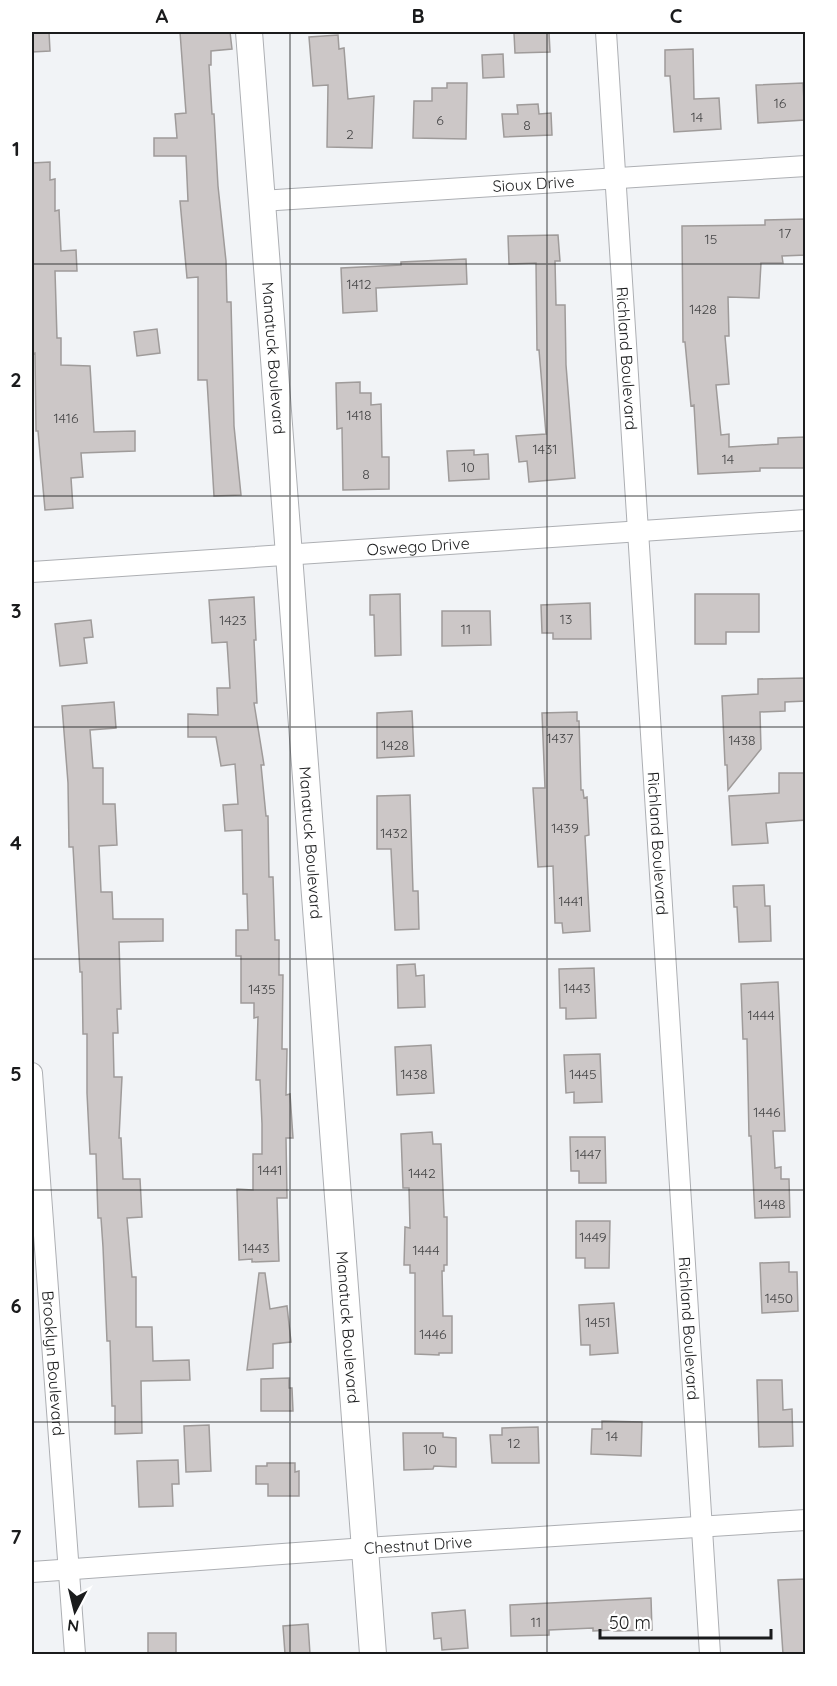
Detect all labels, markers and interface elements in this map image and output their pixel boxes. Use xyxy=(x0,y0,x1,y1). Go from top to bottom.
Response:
text: A xyxy=(156,3,169,28)
text: B xyxy=(411,3,425,28)
text: C xyxy=(670,3,683,28)
house number: 16 xyxy=(774,94,787,112)
house number: 14 xyxy=(691,108,703,126)
house number: 6 xyxy=(436,111,444,129)
house number: 8 xyxy=(523,116,531,134)
house number: 2 xyxy=(346,125,354,143)
text: 1 xyxy=(12,136,20,161)
street label: Sioux Drive xyxy=(492,171,575,196)
house number: 17 xyxy=(779,224,791,242)
house number: 15 xyxy=(705,230,717,248)
house number: 1412 xyxy=(346,275,372,293)
street label: Manatuck Boulevard xyxy=(258,281,290,435)
street label: Richland Boulevard xyxy=(612,286,641,431)
house number: 1428 xyxy=(689,300,717,318)
text: 2 xyxy=(10,367,22,392)
house number: 1418 xyxy=(347,406,371,424)
house number: 1416 xyxy=(54,409,79,427)
house number: 1431 xyxy=(533,440,557,458)
house number: 14 xyxy=(722,450,734,468)
house number: 10 xyxy=(461,458,475,476)
house number: 8 xyxy=(362,465,370,483)
street label: Oswego Drive xyxy=(366,533,470,559)
text: 3 xyxy=(11,598,21,623)
house number: 13 xyxy=(560,610,572,628)
house number: 1423 xyxy=(219,611,247,629)
house number: 11 xyxy=(461,620,471,638)
house number: 1437 xyxy=(547,729,573,747)
house number: 1438 xyxy=(728,731,756,749)
house number: 1428 xyxy=(381,736,409,754)
street label: Manatuck Boulevard xyxy=(295,766,327,920)
street label: Richland Boulevard xyxy=(643,771,673,916)
house number: 1439 xyxy=(551,819,579,837)
house number: 1432 xyxy=(380,824,408,842)
text: 4 xyxy=(10,830,22,855)
house number: 1441 xyxy=(559,892,583,910)
house number: 1443 xyxy=(563,979,591,997)
house number: 1435 xyxy=(248,980,276,998)
house number: 1444 xyxy=(747,1006,775,1024)
text: 5 xyxy=(10,1061,22,1086)
house number: 1438 xyxy=(400,1065,428,1083)
house number: 1445 xyxy=(569,1065,597,1083)
house number: 1446 xyxy=(753,1103,781,1121)
house number: 1447 xyxy=(575,1145,601,1163)
house number: 1441 xyxy=(258,1161,282,1179)
house number: 1442 xyxy=(408,1164,436,1182)
house number: 1448 xyxy=(758,1195,786,1213)
house number: 1449 xyxy=(579,1228,607,1246)
house number: 1443 xyxy=(242,1239,270,1257)
house number: 1444 xyxy=(412,1241,440,1259)
street label: Manatuck Boulevard xyxy=(332,1250,364,1404)
street label: Richland Boulevard xyxy=(675,1256,704,1401)
house number: 1450 xyxy=(765,1289,793,1307)
street label: Brooklyn Boulevard xyxy=(38,1290,69,1437)
text: 6 xyxy=(10,1293,22,1318)
house number: 1451 xyxy=(585,1313,611,1331)
house number: 1446 xyxy=(419,1325,447,1343)
house number: 14 xyxy=(606,1427,618,1445)
house number: 12 xyxy=(508,1434,521,1452)
house number: 10 xyxy=(423,1440,437,1458)
text: 7 xyxy=(11,1524,22,1549)
street label: Chestnut Drive xyxy=(363,1531,473,1558)
north arrow xyxy=(45,1581,105,1641)
scale bar xyxy=(600,1602,771,1640)
text: 50 m xyxy=(609,1611,651,1634)
house number: 11 xyxy=(531,1613,541,1631)
text: N xyxy=(66,1615,80,1637)

